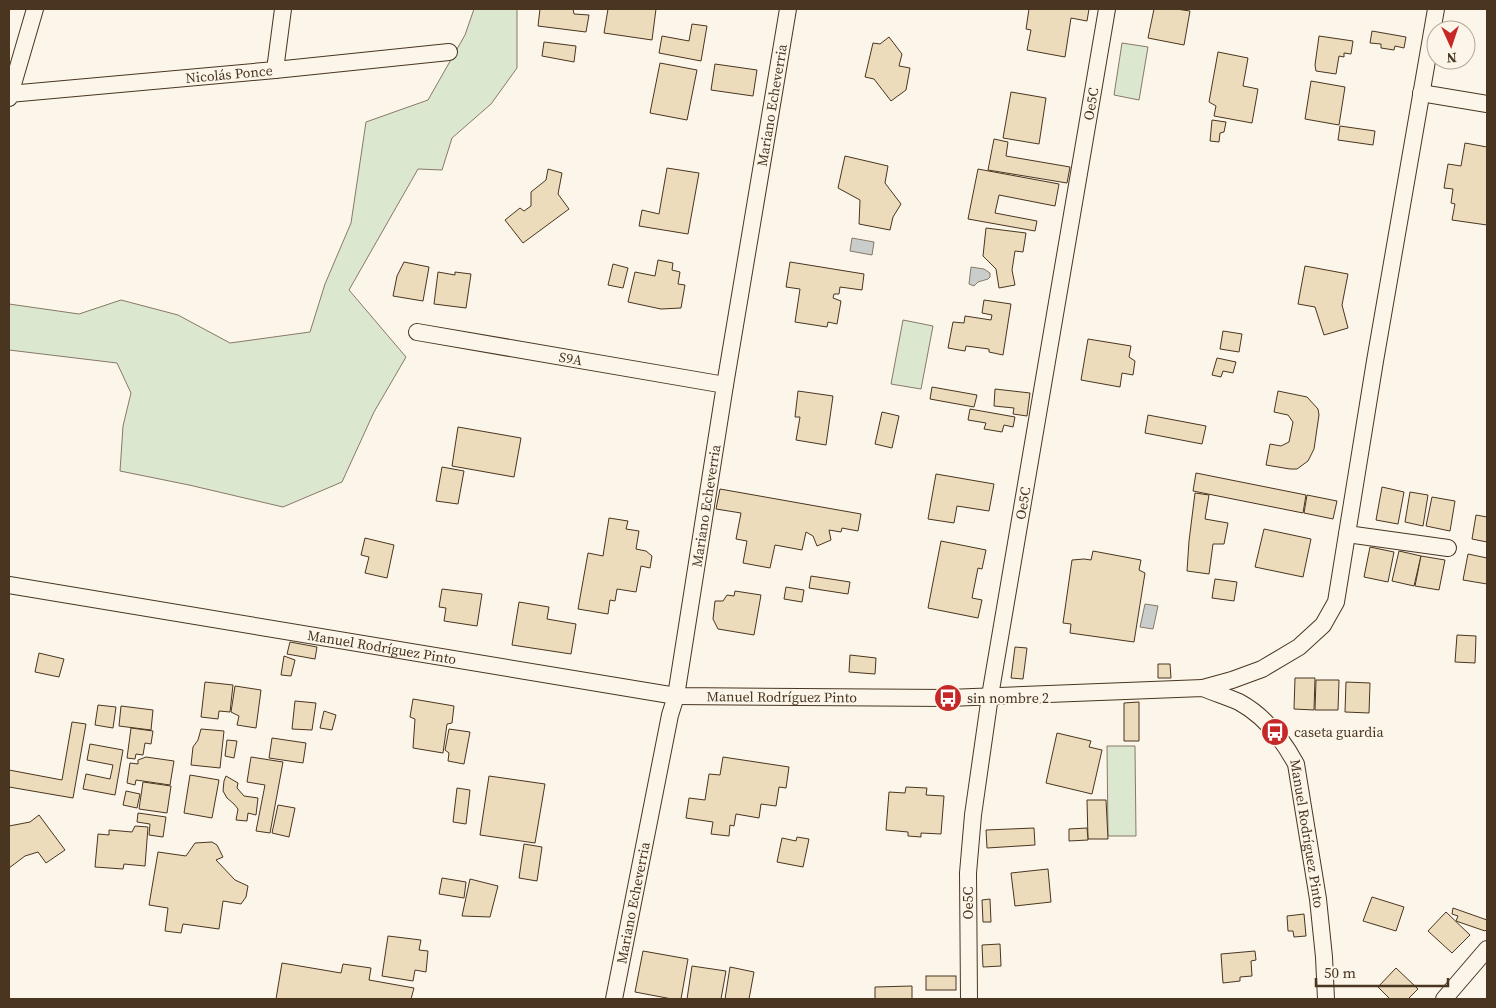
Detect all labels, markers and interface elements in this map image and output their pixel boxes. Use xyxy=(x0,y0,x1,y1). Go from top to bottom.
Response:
north arrow xyxy=(1426,20,1476,70)
street label: Mariano Echeverria xyxy=(752,42,792,168)
text: N xyxy=(1446,48,1457,68)
street label: Nicolás Ponce xyxy=(185,60,274,88)
street label: Oe5C xyxy=(1078,86,1103,122)
street label: S9A xyxy=(557,347,585,370)
street label: Mariano Echeverria xyxy=(686,442,726,568)
street label: Oe5C xyxy=(1010,485,1035,521)
street label: Manuel Rodríguez Pinto xyxy=(306,625,458,669)
bus stop icon: sin nombre 2 xyxy=(933,683,963,713)
street label: Manuel Rodríguez Pinto xyxy=(707,686,857,707)
place label: sin nombre 2 xyxy=(967,688,1049,708)
bus stop icon: caseta guardia xyxy=(1260,717,1290,747)
place label: caseta guardia xyxy=(1294,722,1384,742)
street label: Manuel Rodríguez Pinto xyxy=(1285,758,1329,909)
street label: Mariano Echeverria xyxy=(611,839,655,965)
street label: Oe5C xyxy=(958,886,978,919)
scale bar xyxy=(1316,956,1448,988)
text: 50 m xyxy=(1324,962,1356,983)

